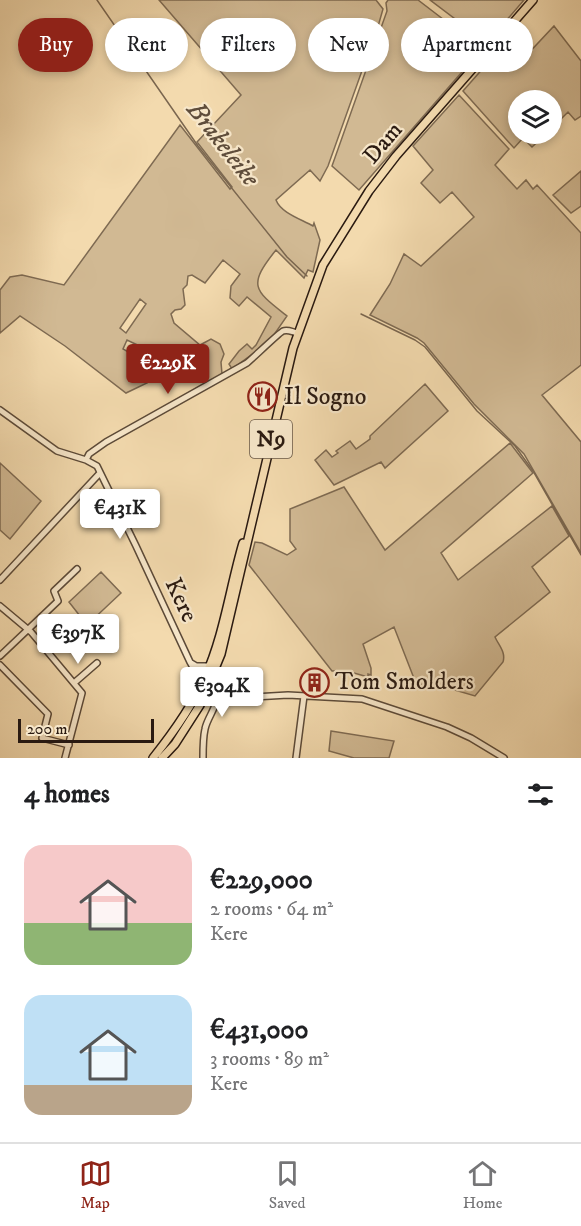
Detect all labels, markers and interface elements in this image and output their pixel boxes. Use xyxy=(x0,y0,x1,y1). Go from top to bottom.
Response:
chip: Buy xyxy=(18,18,93,72)
chip: Rent xyxy=(105,18,188,72)
chip: Filters xyxy=(200,18,296,72)
chip: New xyxy=(308,18,389,72)
chip: Apartment xyxy=(401,18,533,72)
map controls xyxy=(508,90,562,144)
button: layers xyxy=(508,90,562,144)
water label: Brakeleike xyxy=(179,94,267,194)
street label: Dam xyxy=(357,116,409,170)
pin: €229K xyxy=(126,344,210,395)
text: €229K xyxy=(140,351,196,376)
restaurant icon: Il Sogno xyxy=(247,381,279,413)
place label: Il Sogno xyxy=(284,382,366,412)
road number: N9 xyxy=(250,420,292,458)
pin: €431K xyxy=(78,489,162,540)
text: €431K xyxy=(94,496,146,521)
street label: Kere xyxy=(158,573,204,627)
pin: €397K xyxy=(36,614,120,665)
text: €397K xyxy=(51,621,105,646)
building icon: Tom Smolders xyxy=(298,666,330,698)
pin: €304K xyxy=(180,667,264,718)
place label: Tom Smolders xyxy=(335,667,474,697)
text: €304K xyxy=(194,674,250,699)
scale bar xyxy=(18,716,154,744)
text: 200 m xyxy=(27,719,68,739)
text: 4 homes xyxy=(24,778,110,811)
icon: filters xyxy=(524,778,557,811)
text: €229,000 xyxy=(210,864,313,897)
icon: home xyxy=(72,869,144,941)
text: 2 rooms · 64 m² xyxy=(210,897,333,922)
text: Kere xyxy=(210,922,248,947)
text: €431,000 xyxy=(210,1014,308,1047)
icon: home xyxy=(72,1019,144,1091)
text: 3 rooms · 89 m² xyxy=(210,1047,329,1072)
text: Kere xyxy=(210,1072,248,1097)
tab: Map xyxy=(79,1157,112,1213)
tab: Saved xyxy=(269,1157,306,1213)
tab: Home xyxy=(463,1157,502,1213)

